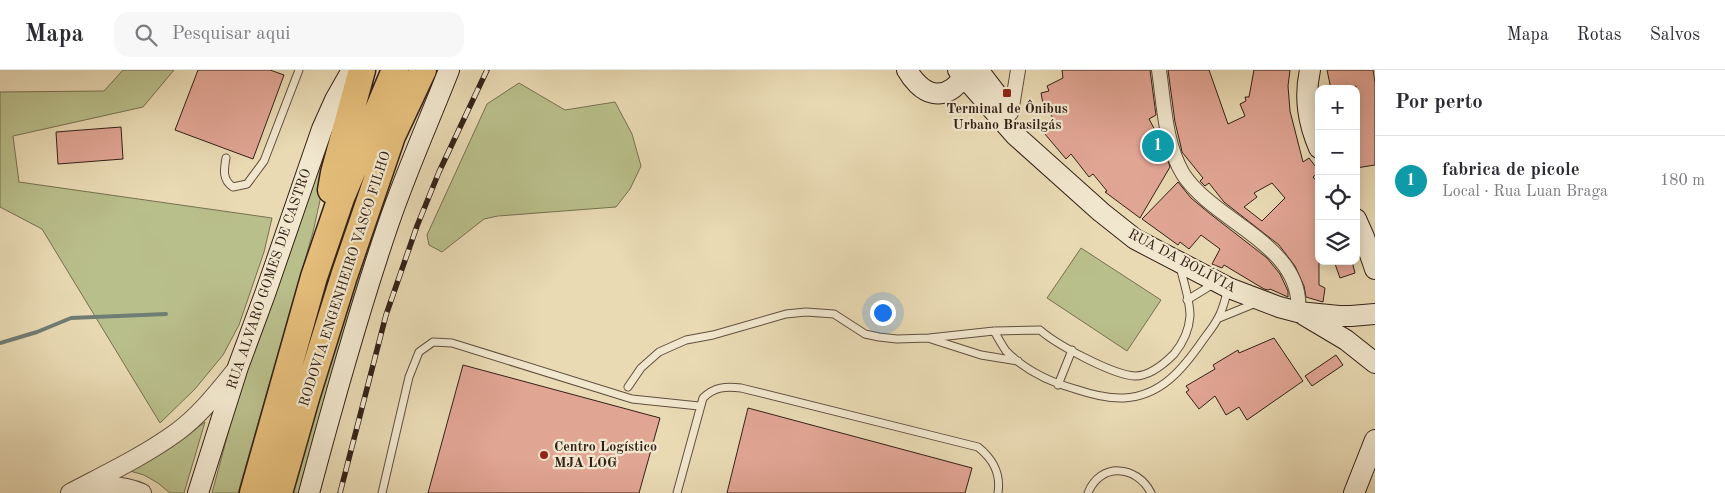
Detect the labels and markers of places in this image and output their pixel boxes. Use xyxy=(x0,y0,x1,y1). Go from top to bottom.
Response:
marker: Terminal de Ônibus Urbano Brasilgás xyxy=(1001,87,1013,99)
place label: Terminal de Ônibus Urbano Brasilgás xyxy=(946,99,1068,132)
pin: 1 xyxy=(1142,127,1174,165)
place label: Centro Logístico MJA LOG xyxy=(554,440,657,470)
marker: Centro Logístico MJA LOG xyxy=(538,449,550,461)

